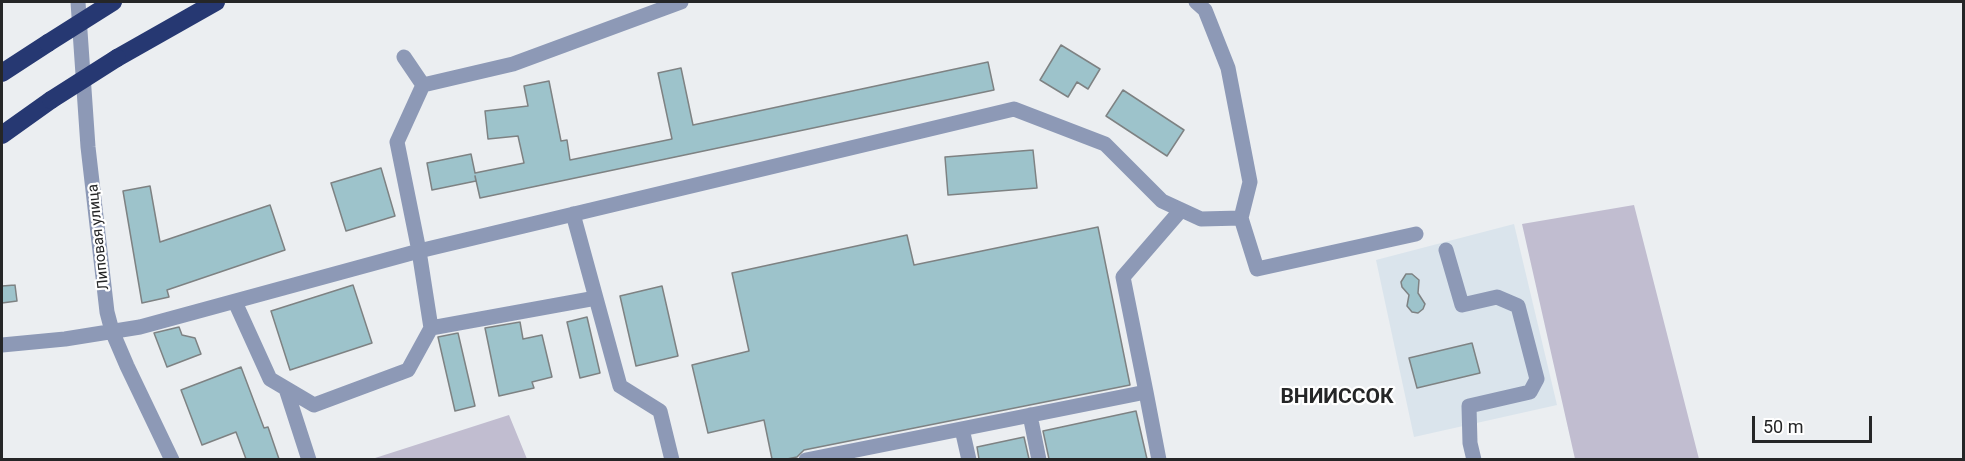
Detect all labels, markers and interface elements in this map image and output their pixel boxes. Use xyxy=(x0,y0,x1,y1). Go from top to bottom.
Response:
street label: Липовая улица xyxy=(84,183,114,291)
district label: ВНИИССОК xyxy=(1280,385,1394,411)
scale bar xyxy=(1755,404,1875,442)
text: 50 m xyxy=(1763,416,1803,437)

